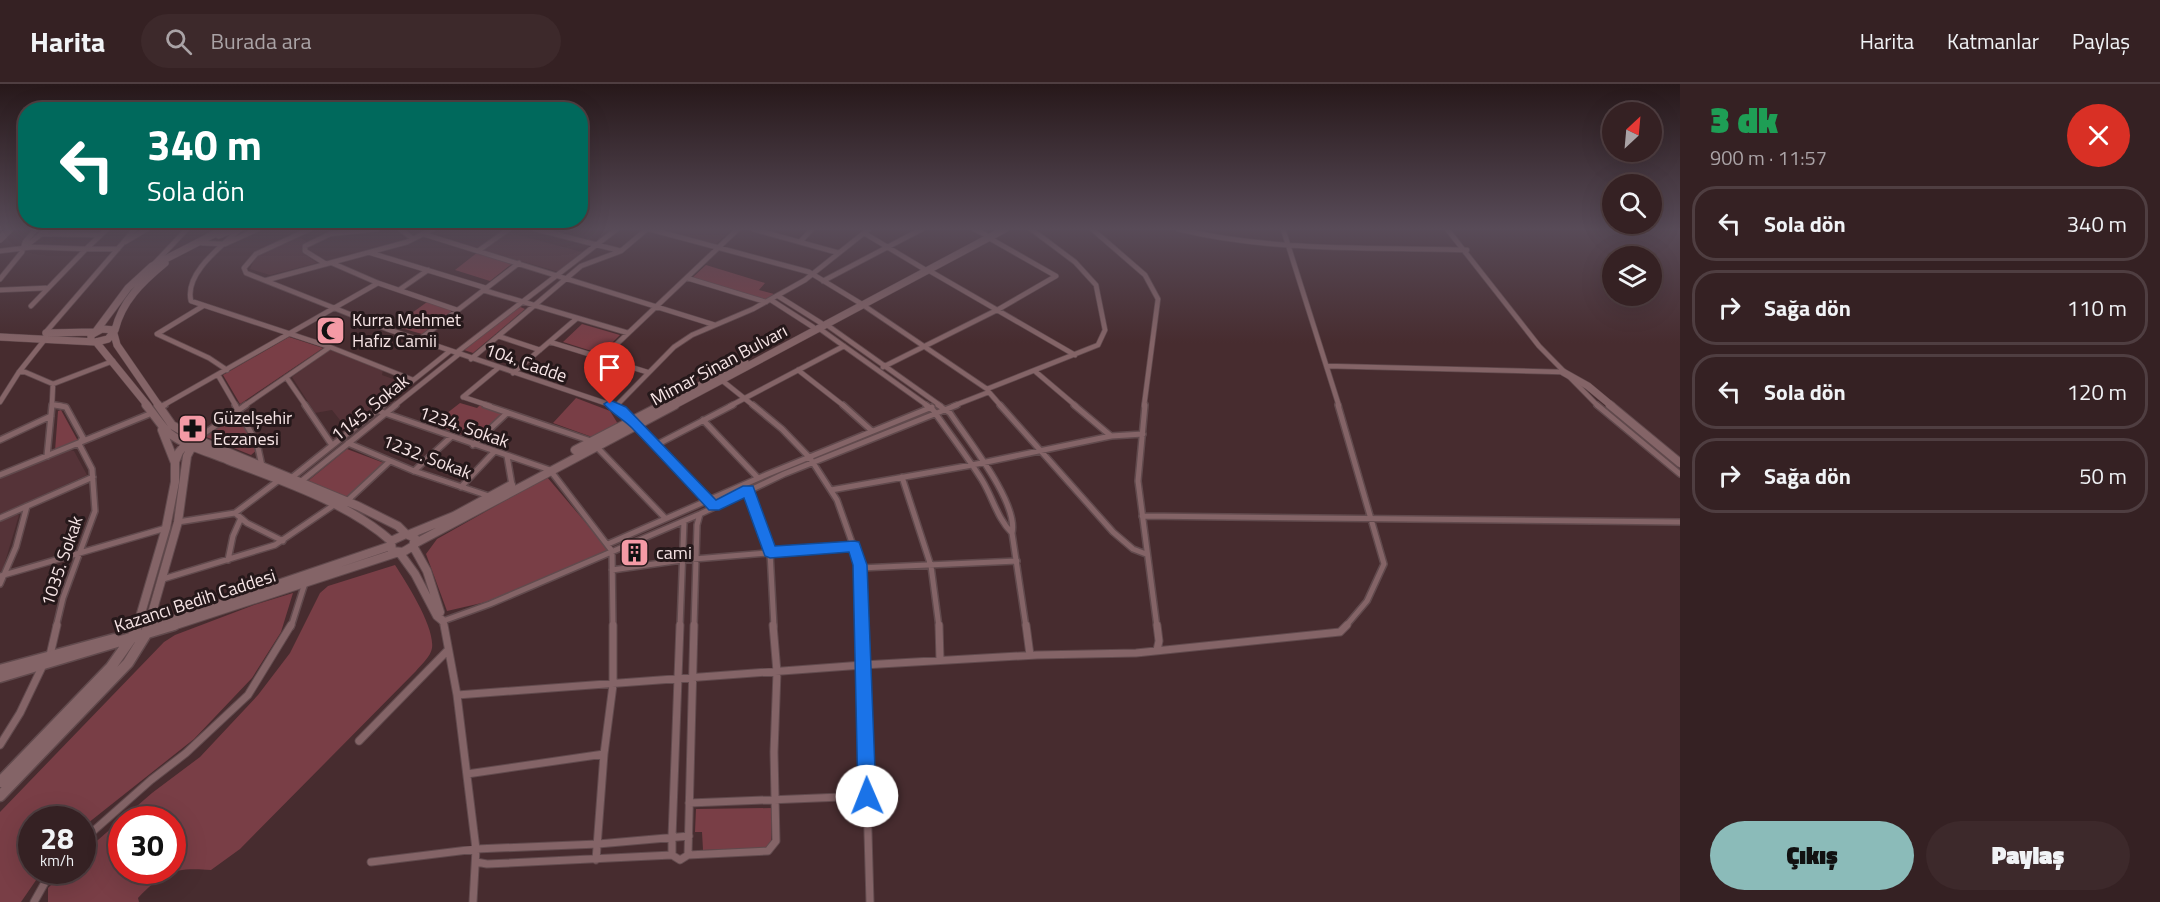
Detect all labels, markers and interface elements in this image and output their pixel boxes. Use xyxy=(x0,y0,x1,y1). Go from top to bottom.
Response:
search box xyxy=(141,14,561,68)
text: Harita xyxy=(30,20,105,63)
text: Burada ara xyxy=(210,24,311,58)
icon: search xyxy=(162,25,195,58)
text: Harita xyxy=(1860,25,1914,57)
text: Katmanlar xyxy=(1947,25,2039,57)
text: Paylaş xyxy=(2072,25,2130,57)
text: 3 dk xyxy=(1710,92,1778,147)
north arrow xyxy=(1602,102,1662,162)
map controls xyxy=(1602,102,1662,306)
button: close xyxy=(2067,104,2130,167)
text: 340 m xyxy=(147,112,262,176)
icon: left xyxy=(48,126,126,204)
text: 900 m · 11:57 xyxy=(1710,142,1827,173)
text: Sola dön xyxy=(147,170,245,211)
button: search xyxy=(1602,174,1662,234)
icon: left xyxy=(1713,207,1746,240)
text: Sola dön xyxy=(1764,207,1846,241)
text: 340 m xyxy=(2067,207,2127,241)
button: layers xyxy=(1602,246,1662,306)
icon: right xyxy=(1713,291,1746,324)
text: Sağa dön xyxy=(1764,291,1851,325)
text: 110 m xyxy=(2067,291,2127,325)
place label: Kurra Mehmet Hafız Camii xyxy=(352,306,462,354)
mosque icon: Kurra Mehmet Hafız Camii xyxy=(315,314,347,346)
street label: Mimar Sinan Bulvarı xyxy=(645,317,792,412)
street label: 104. Cadde xyxy=(482,336,571,389)
pin xyxy=(584,342,635,404)
icon: arrive xyxy=(593,351,626,384)
street label: 1145. Sokak xyxy=(325,367,415,448)
icon: left xyxy=(1713,375,1746,408)
text: Sola dön xyxy=(1764,375,1846,409)
text: 120 m xyxy=(2067,375,2127,409)
street label: 1234. Sokak xyxy=(415,399,513,455)
place label: Güzelşehir Eczanesi xyxy=(213,404,292,452)
pharmacy icon: Güzelşehir Eczanesi xyxy=(176,412,208,444)
street label: 1232. Sokak xyxy=(379,427,476,486)
icon: right xyxy=(1713,459,1746,492)
text: Sağa dön xyxy=(1764,459,1851,493)
text: 50 m xyxy=(2079,459,2127,493)
street label: 1035. Sokak xyxy=(34,512,90,610)
building icon: cami xyxy=(619,537,651,569)
place label: cami xyxy=(656,539,692,566)
street label: Kazancı Bedih Caddesi xyxy=(111,562,279,639)
position arrow xyxy=(835,764,899,828)
speed limit sign: 30 xyxy=(108,806,186,884)
text: 28 xyxy=(40,815,74,861)
button: Çıkış xyxy=(1710,821,1914,890)
button: Paylaş xyxy=(1926,821,2130,890)
text: km/h xyxy=(40,849,74,872)

